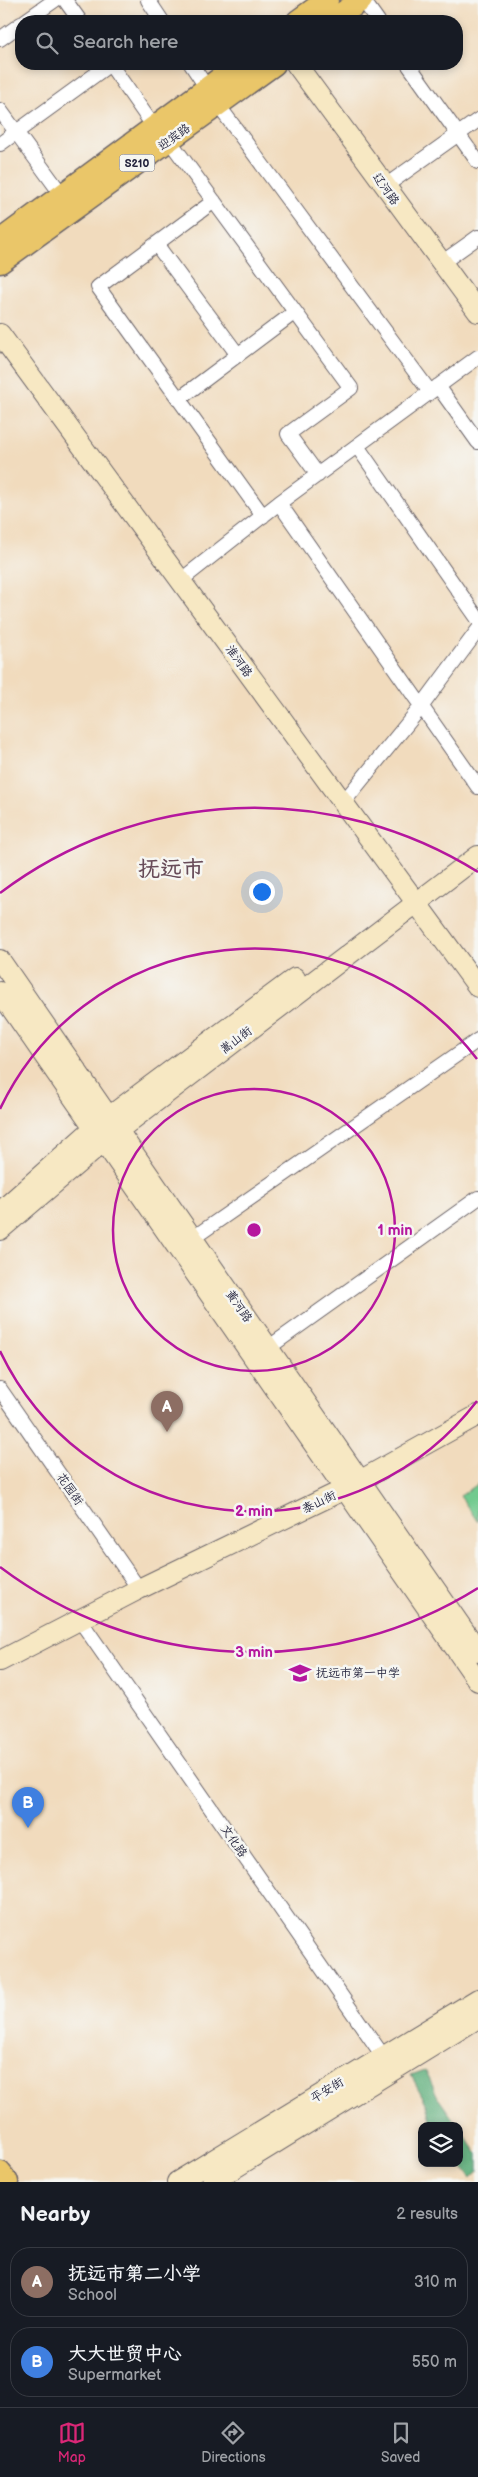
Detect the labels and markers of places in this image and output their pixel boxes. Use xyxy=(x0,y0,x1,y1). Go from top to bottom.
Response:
centre of rings xyxy=(245,1221,263,1239)
pin: A xyxy=(151,1391,183,1432)
school or university icon: 抚远市第一中学 xyxy=(287,1660,313,1686)
place label: 抚远市第一中学 xyxy=(316,1666,400,1681)
pin: B xyxy=(12,1787,44,1828)

